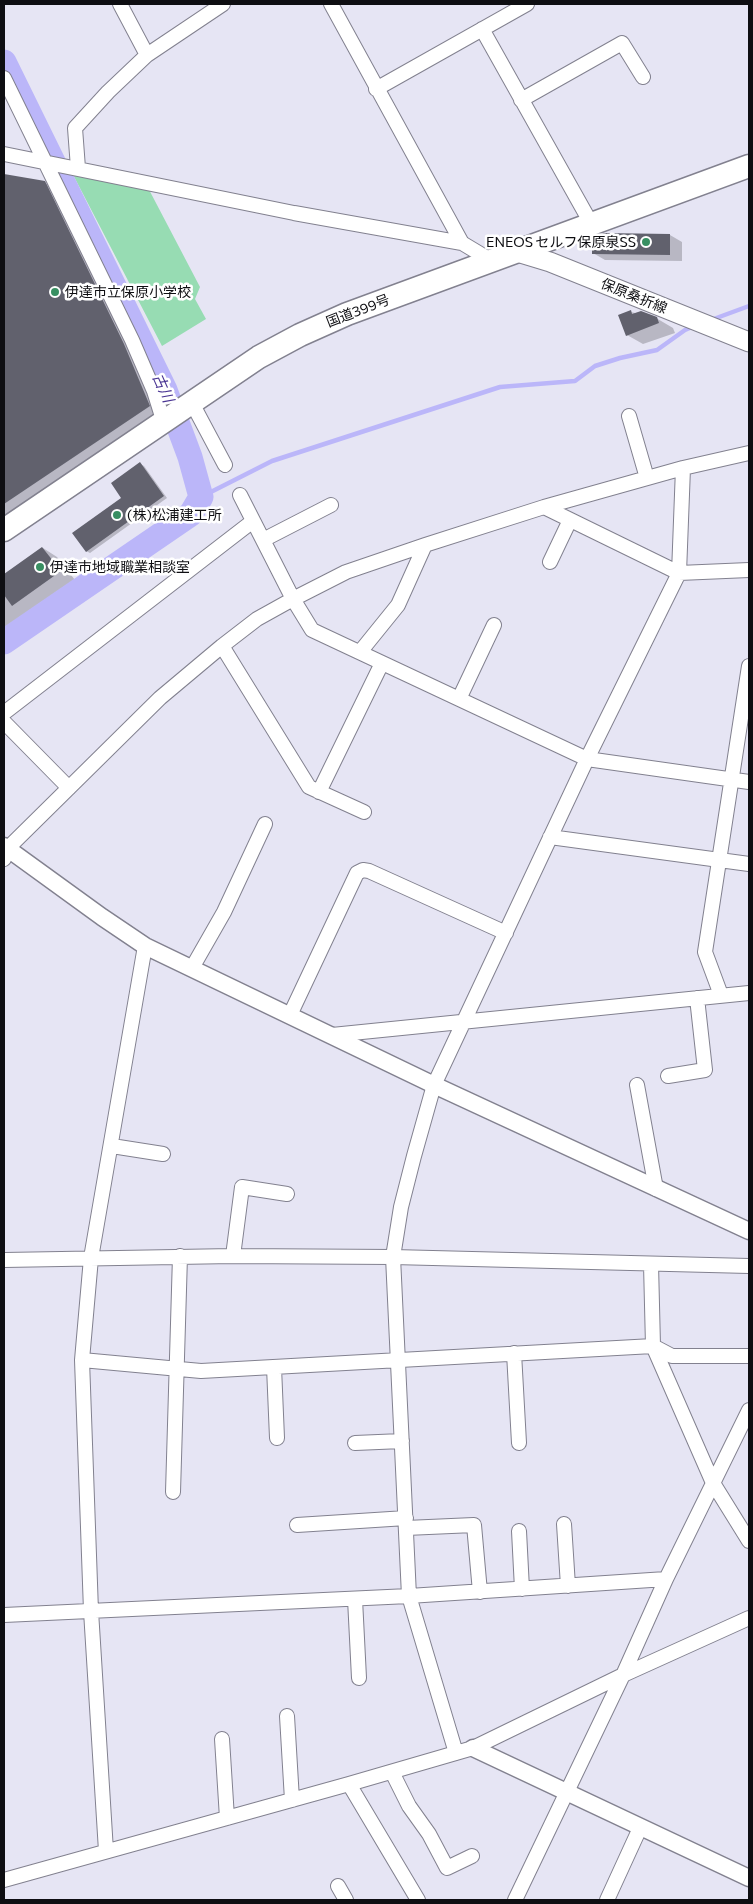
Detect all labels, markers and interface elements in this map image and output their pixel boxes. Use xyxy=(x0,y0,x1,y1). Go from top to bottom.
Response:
place label: ENEOS セルフ保原泉SS xyxy=(486,234,636,250)
marker: ENEOS セルフ保原泉SS xyxy=(640,236,652,248)
street label: 保原桑折線 xyxy=(598,275,670,317)
place label: 伊達市立保原小学校 xyxy=(65,284,191,300)
marker: 伊達市立保原小学校 xyxy=(49,286,61,298)
street label: 国道399号 xyxy=(324,291,392,331)
water label: 古川 xyxy=(149,371,177,405)
place label: (株)松浦建工所 xyxy=(127,507,222,523)
marker: (株)松浦建工所 xyxy=(111,509,123,521)
place label: 伊達市地域職業相談室 xyxy=(50,559,190,575)
marker: 伊達市地域職業相談室 xyxy=(34,561,46,573)

